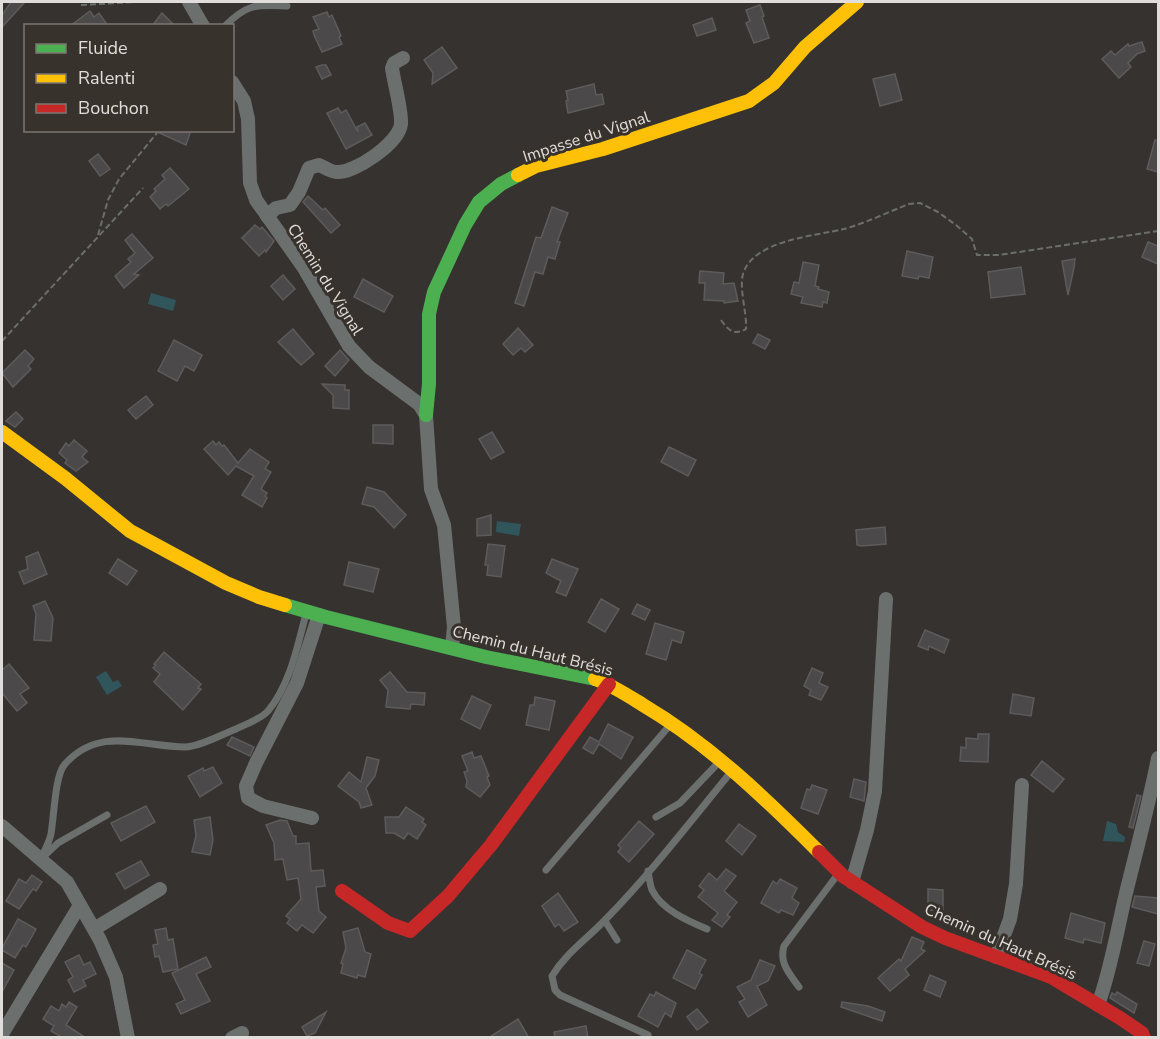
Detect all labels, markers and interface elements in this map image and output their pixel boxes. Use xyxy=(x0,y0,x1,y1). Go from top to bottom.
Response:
legend xyxy=(24,24,234,132)
text: Fluide xyxy=(78,36,128,60)
text: Ralenti xyxy=(78,66,135,90)
text: Bouchon xyxy=(78,96,149,120)
street label: Impasse du Vignal xyxy=(520,106,653,168)
street label: Chemin du Vignal xyxy=(282,220,368,340)
street label: Chemin du Haut Brésis xyxy=(450,620,615,682)
street label: Chemin du Haut Brésis xyxy=(921,898,1080,985)

